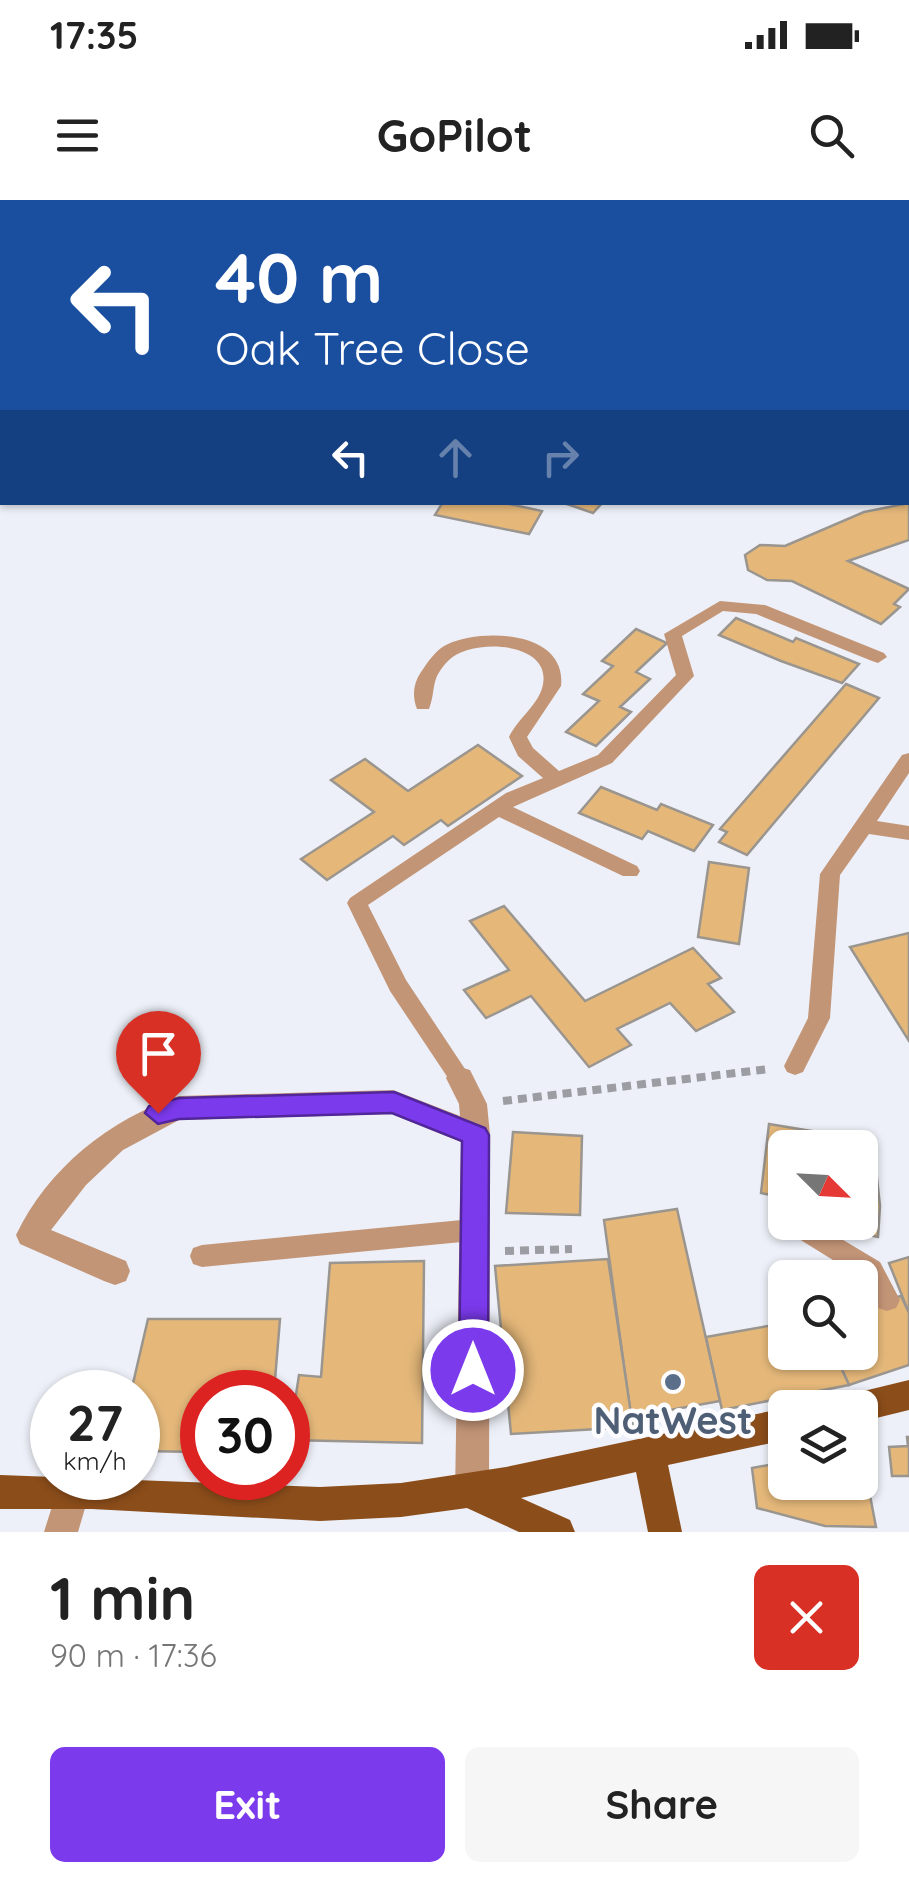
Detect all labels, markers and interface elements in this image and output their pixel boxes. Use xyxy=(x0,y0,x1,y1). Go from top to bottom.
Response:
text: 17:35 xyxy=(50,11,138,59)
text: GoPilot xyxy=(377,107,532,163)
icon: menu xyxy=(50,108,105,163)
icon: search xyxy=(804,108,859,163)
text: 40 m xyxy=(215,233,383,321)
icon: left xyxy=(50,240,180,370)
text: Oak Tree Close xyxy=(215,320,530,376)
icon: left xyxy=(323,430,378,485)
icon: ahead xyxy=(428,430,483,485)
icon: right xyxy=(533,430,588,485)
pin xyxy=(116,1011,201,1114)
icon: arrive xyxy=(131,1026,186,1081)
north arrow xyxy=(768,1130,878,1240)
map controls xyxy=(768,1130,878,1500)
button: search xyxy=(768,1260,878,1370)
position arrow xyxy=(421,1318,525,1422)
speed limit sign: 30 xyxy=(180,1370,310,1500)
marker: NatWest xyxy=(662,1371,684,1393)
button: layers xyxy=(768,1390,878,1500)
text: 27 xyxy=(67,1391,123,1454)
place label: NatWest xyxy=(594,1396,752,1444)
text: km/h xyxy=(63,1445,127,1476)
text: 1 min xyxy=(50,1560,195,1635)
button: close xyxy=(754,1565,859,1670)
text: 90 m · 17:36 xyxy=(50,1635,217,1675)
button: Exit xyxy=(50,1747,445,1862)
button: Share xyxy=(465,1747,859,1862)

